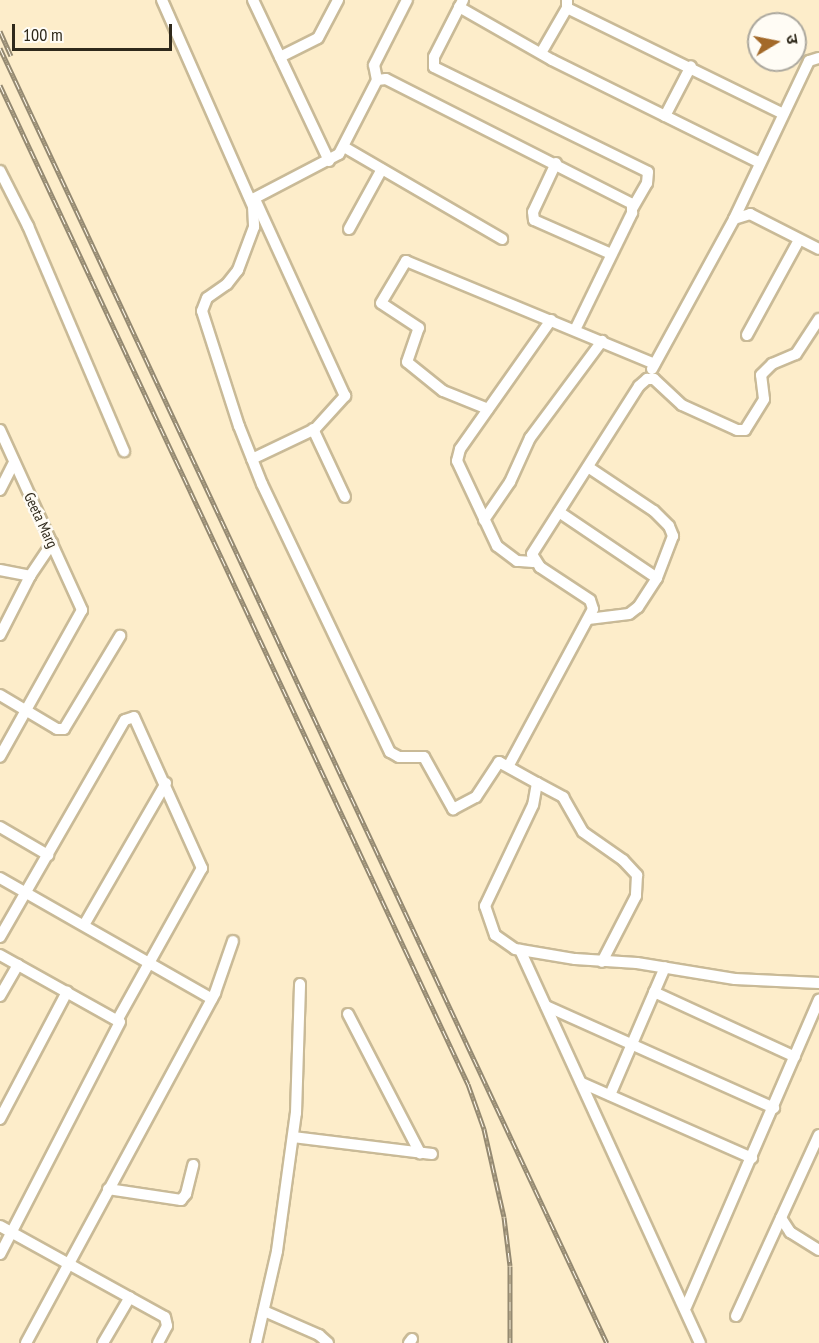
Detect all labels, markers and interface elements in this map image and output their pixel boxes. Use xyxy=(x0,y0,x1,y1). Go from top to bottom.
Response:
scale bar xyxy=(15,12,176,50)
north arrow xyxy=(747,12,807,72)
text: 100 m xyxy=(23,23,63,46)
text: उ xyxy=(782,33,803,46)
street label: Geeta Marg xyxy=(20,489,62,551)

